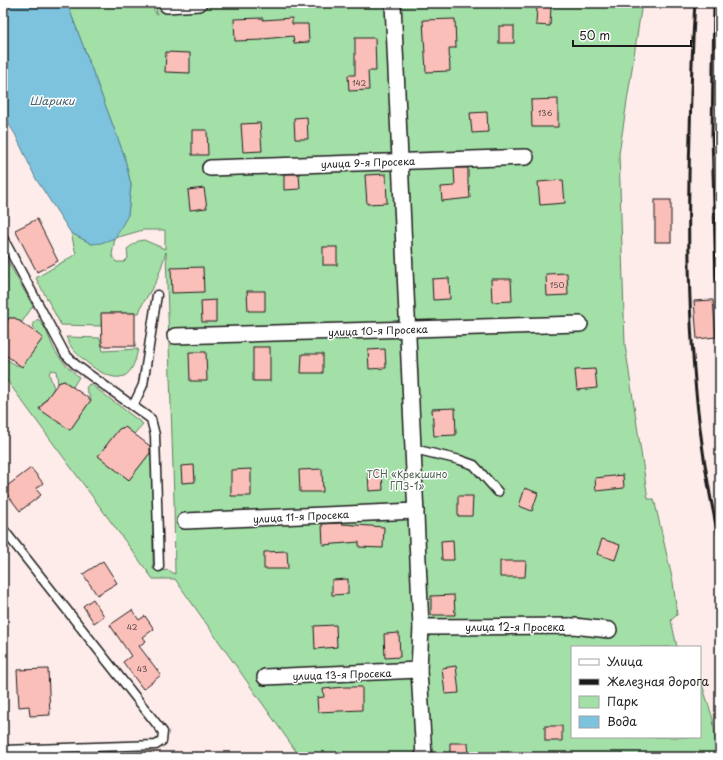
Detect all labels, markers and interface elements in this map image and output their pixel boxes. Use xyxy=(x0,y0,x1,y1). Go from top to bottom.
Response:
scale bar xyxy=(573,22,691,48)
text: 50 m xyxy=(579,26,610,44)
house number: 142 xyxy=(352,77,366,89)
water label: Шарики xyxy=(30,92,76,109)
house number: 136 xyxy=(538,107,553,119)
street label: улица 9-я Просека xyxy=(321,153,416,171)
house number: 150 xyxy=(550,279,564,291)
street label: улица 10-я Просека xyxy=(328,321,429,339)
park label: ТСН «Крекшино ГПЗ-1» xyxy=(367,466,448,493)
street label: улица 11-я Просека xyxy=(253,506,350,526)
street label: улица 12-я Просека xyxy=(465,619,565,634)
house number: 42 xyxy=(127,621,138,633)
legend xyxy=(571,646,701,738)
text: Улица xyxy=(607,652,643,670)
house number: 43 xyxy=(137,663,147,675)
street label: улица 13-я Просека xyxy=(292,665,392,683)
text: Железная дорога xyxy=(607,672,710,690)
text: Парк xyxy=(607,692,639,710)
text: Вода xyxy=(607,712,637,730)

